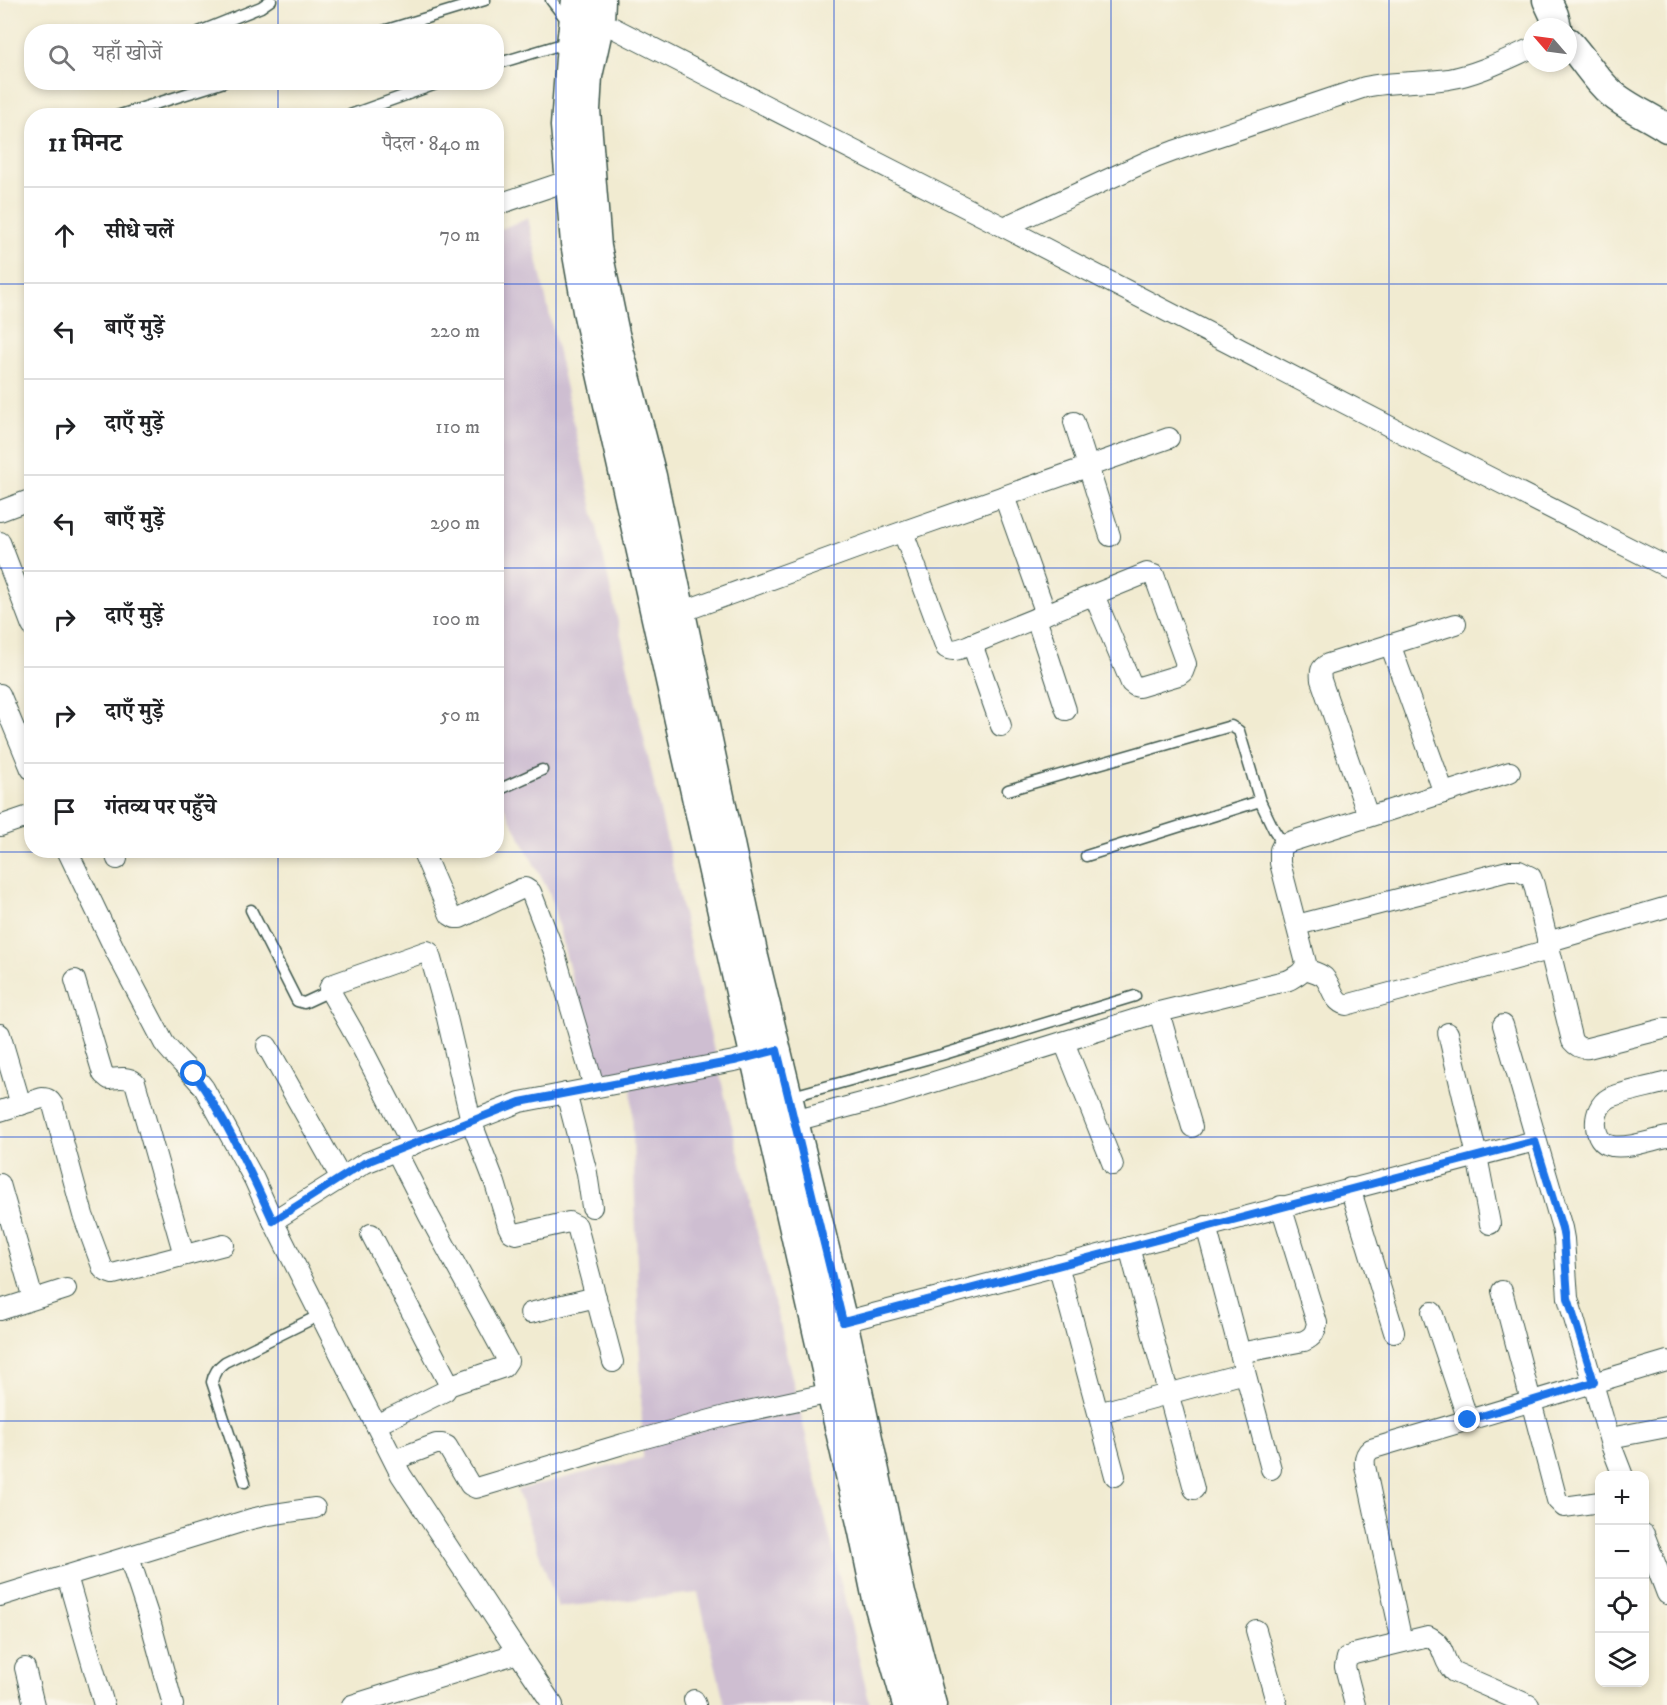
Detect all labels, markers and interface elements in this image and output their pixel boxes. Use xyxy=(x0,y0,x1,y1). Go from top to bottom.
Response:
north arrow xyxy=(1523,18,1577,72)
search box xyxy=(24,24,504,90)
text: यहाँ खोजें xyxy=(93,40,162,67)
icon: search xyxy=(45,41,78,74)
text: 11 मिनट xyxy=(48,127,122,160)
text: पैदल · 840 m xyxy=(382,132,480,157)
text: सीधे चलें xyxy=(105,218,174,245)
icon: ahead xyxy=(48,219,81,252)
text: 70 m xyxy=(439,223,480,248)
text: बाएँ मुड़ें xyxy=(105,314,164,341)
icon: left xyxy=(48,315,81,348)
text: 220 m xyxy=(430,319,480,344)
text: दाएँ मुड़ें xyxy=(105,410,164,437)
icon: right xyxy=(48,411,81,444)
text: 110 m xyxy=(435,415,480,440)
text: बाएँ मुड़ें xyxy=(105,506,164,533)
icon: left xyxy=(48,507,81,540)
text: 290 m xyxy=(430,511,480,536)
text: दाएँ मुड़ें xyxy=(105,602,164,629)
icon: right xyxy=(48,603,81,636)
text: 100 m xyxy=(432,607,480,632)
text: दाएँ मुड़ें xyxy=(105,698,164,725)
icon: right xyxy=(48,699,81,732)
text: 50 m xyxy=(440,703,480,728)
text: गंतव्य पर पहुँचे xyxy=(105,794,216,821)
icon: arrive xyxy=(48,795,81,828)
route start xyxy=(180,1060,206,1086)
route end xyxy=(1454,1406,1480,1432)
map controls xyxy=(1595,1471,1649,1687)
button: + xyxy=(1595,1471,1649,1525)
button: − xyxy=(1595,1525,1649,1579)
button: locate xyxy=(1595,1579,1649,1633)
button: layers xyxy=(1595,1633,1649,1687)

